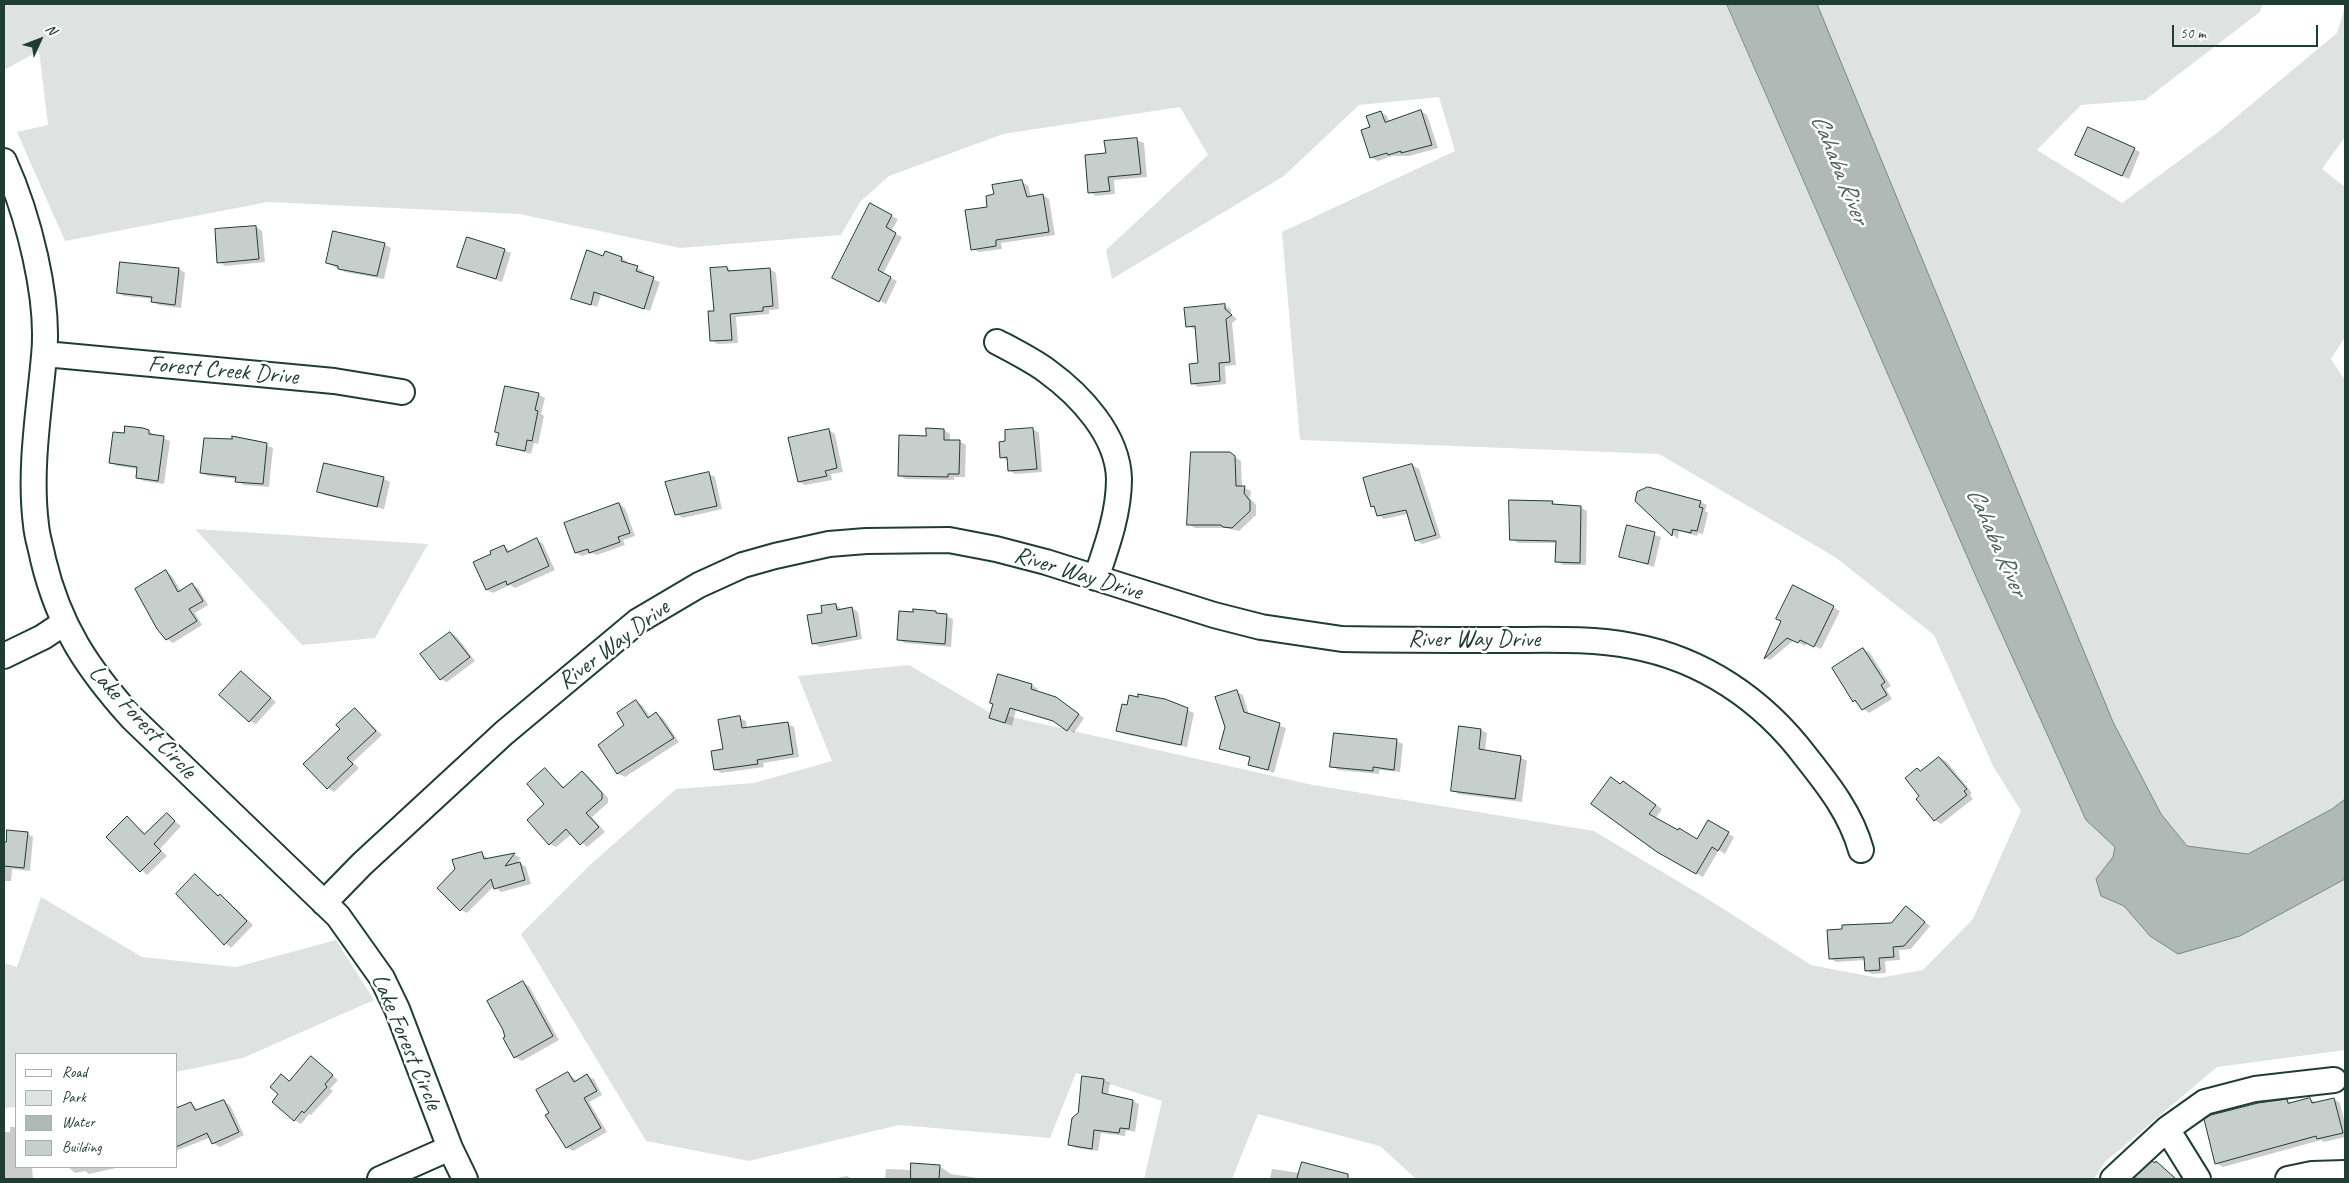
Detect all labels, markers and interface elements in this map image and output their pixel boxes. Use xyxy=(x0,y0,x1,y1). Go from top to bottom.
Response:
north arrow xyxy=(15,15,65,65)
scale bar xyxy=(2174,15,2320,47)
text: N xyxy=(42,20,61,38)
text: 50 m xyxy=(2180,24,2206,43)
water label: Cahaba River xyxy=(1804,110,1874,228)
street label: Forest Creek Drive xyxy=(147,350,299,392)
water label: Cahaba River xyxy=(1959,483,2033,601)
street label: River Way Drive xyxy=(1011,541,1145,607)
street label: River Way Drive xyxy=(553,594,675,696)
street label: River Way Drive xyxy=(1408,626,1540,654)
street label: Lake Forest Circle xyxy=(82,659,202,785)
street label: Lake Forest Circle xyxy=(364,970,448,1114)
legend xyxy=(15,1053,178,1168)
text: Road xyxy=(62,1063,87,1082)
text: Park xyxy=(62,1088,86,1107)
text: Water xyxy=(62,1113,95,1132)
text: Building xyxy=(62,1138,101,1157)

